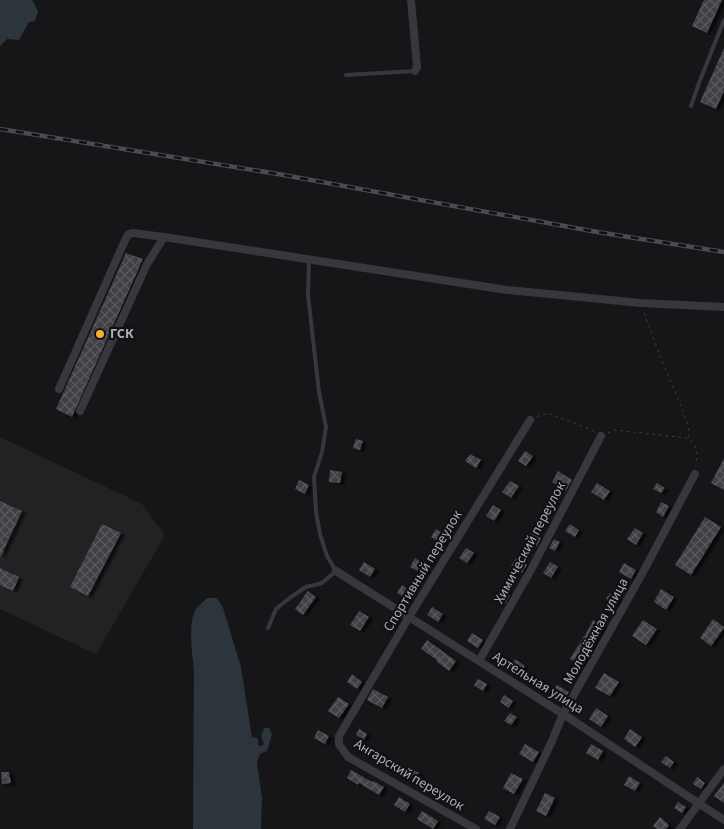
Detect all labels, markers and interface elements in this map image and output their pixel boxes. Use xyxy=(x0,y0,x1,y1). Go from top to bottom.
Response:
place label: ГСК xyxy=(110,324,134,344)
marker: ГСК xyxy=(94,328,106,340)
street label: Химический переулок xyxy=(489,478,571,608)
street label: Спортивный переулок xyxy=(379,507,467,635)
street label: Молодёжная улица xyxy=(559,574,633,688)
street label: Артельная улица xyxy=(488,647,588,719)
street label: Ангарский переулок xyxy=(350,734,468,816)

